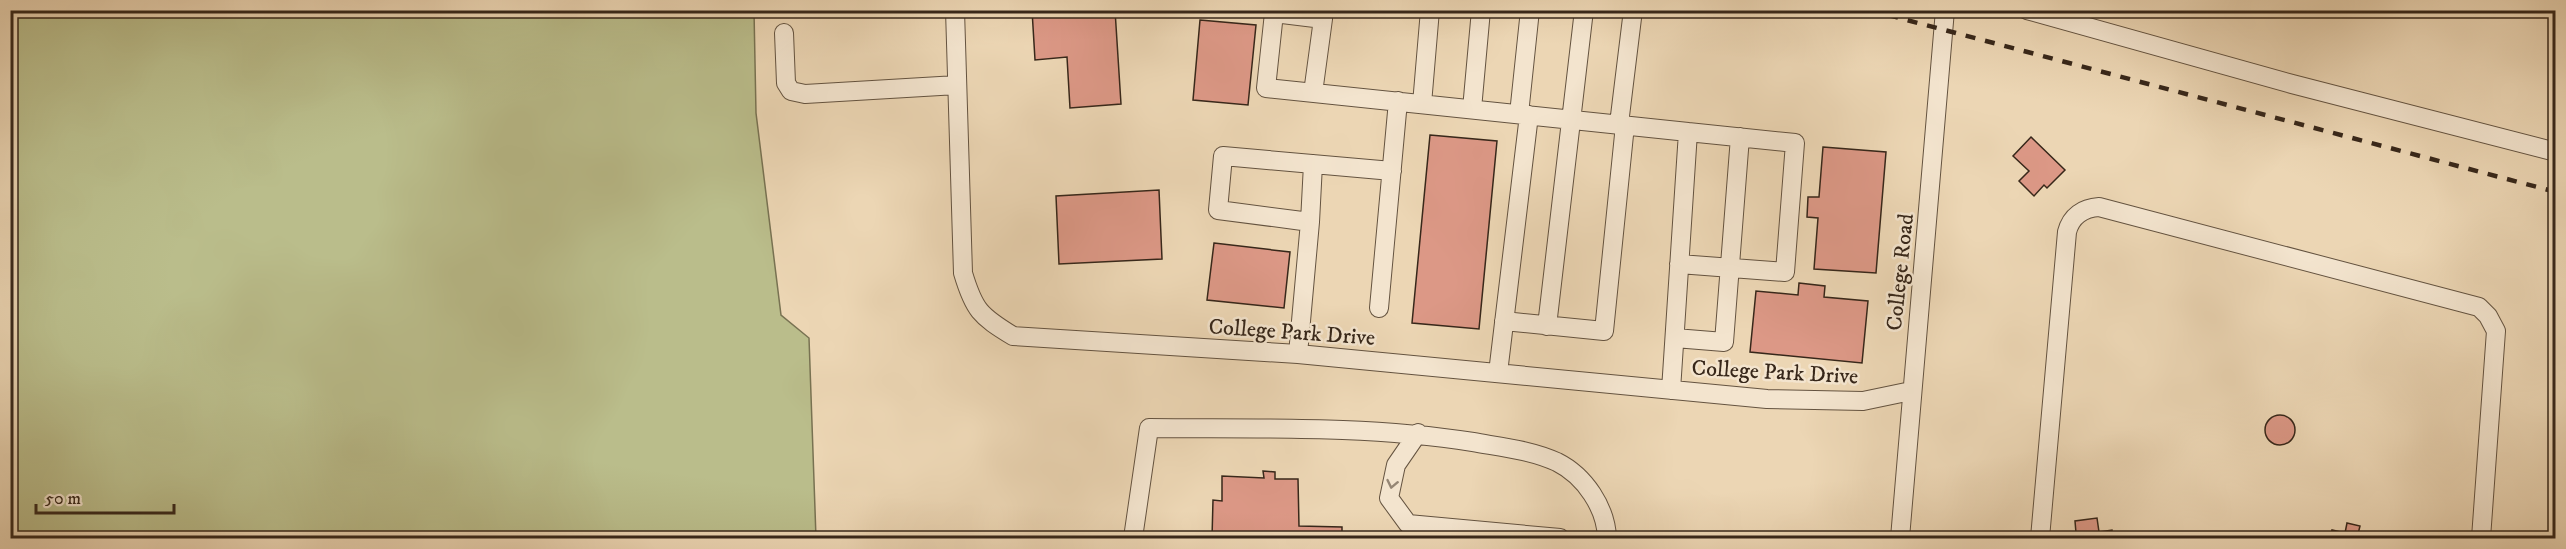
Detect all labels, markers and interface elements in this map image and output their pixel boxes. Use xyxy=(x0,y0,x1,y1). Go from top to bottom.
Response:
street label: College Road xyxy=(1881,212,1920,332)
street label: College Park Drive xyxy=(1208,313,1376,352)
street label: College Park Drive xyxy=(1691,355,1859,390)
scale bar xyxy=(36,477,174,515)
one-way arrow xyxy=(1386,479,1399,489)
text: 50 m xyxy=(45,488,81,510)

